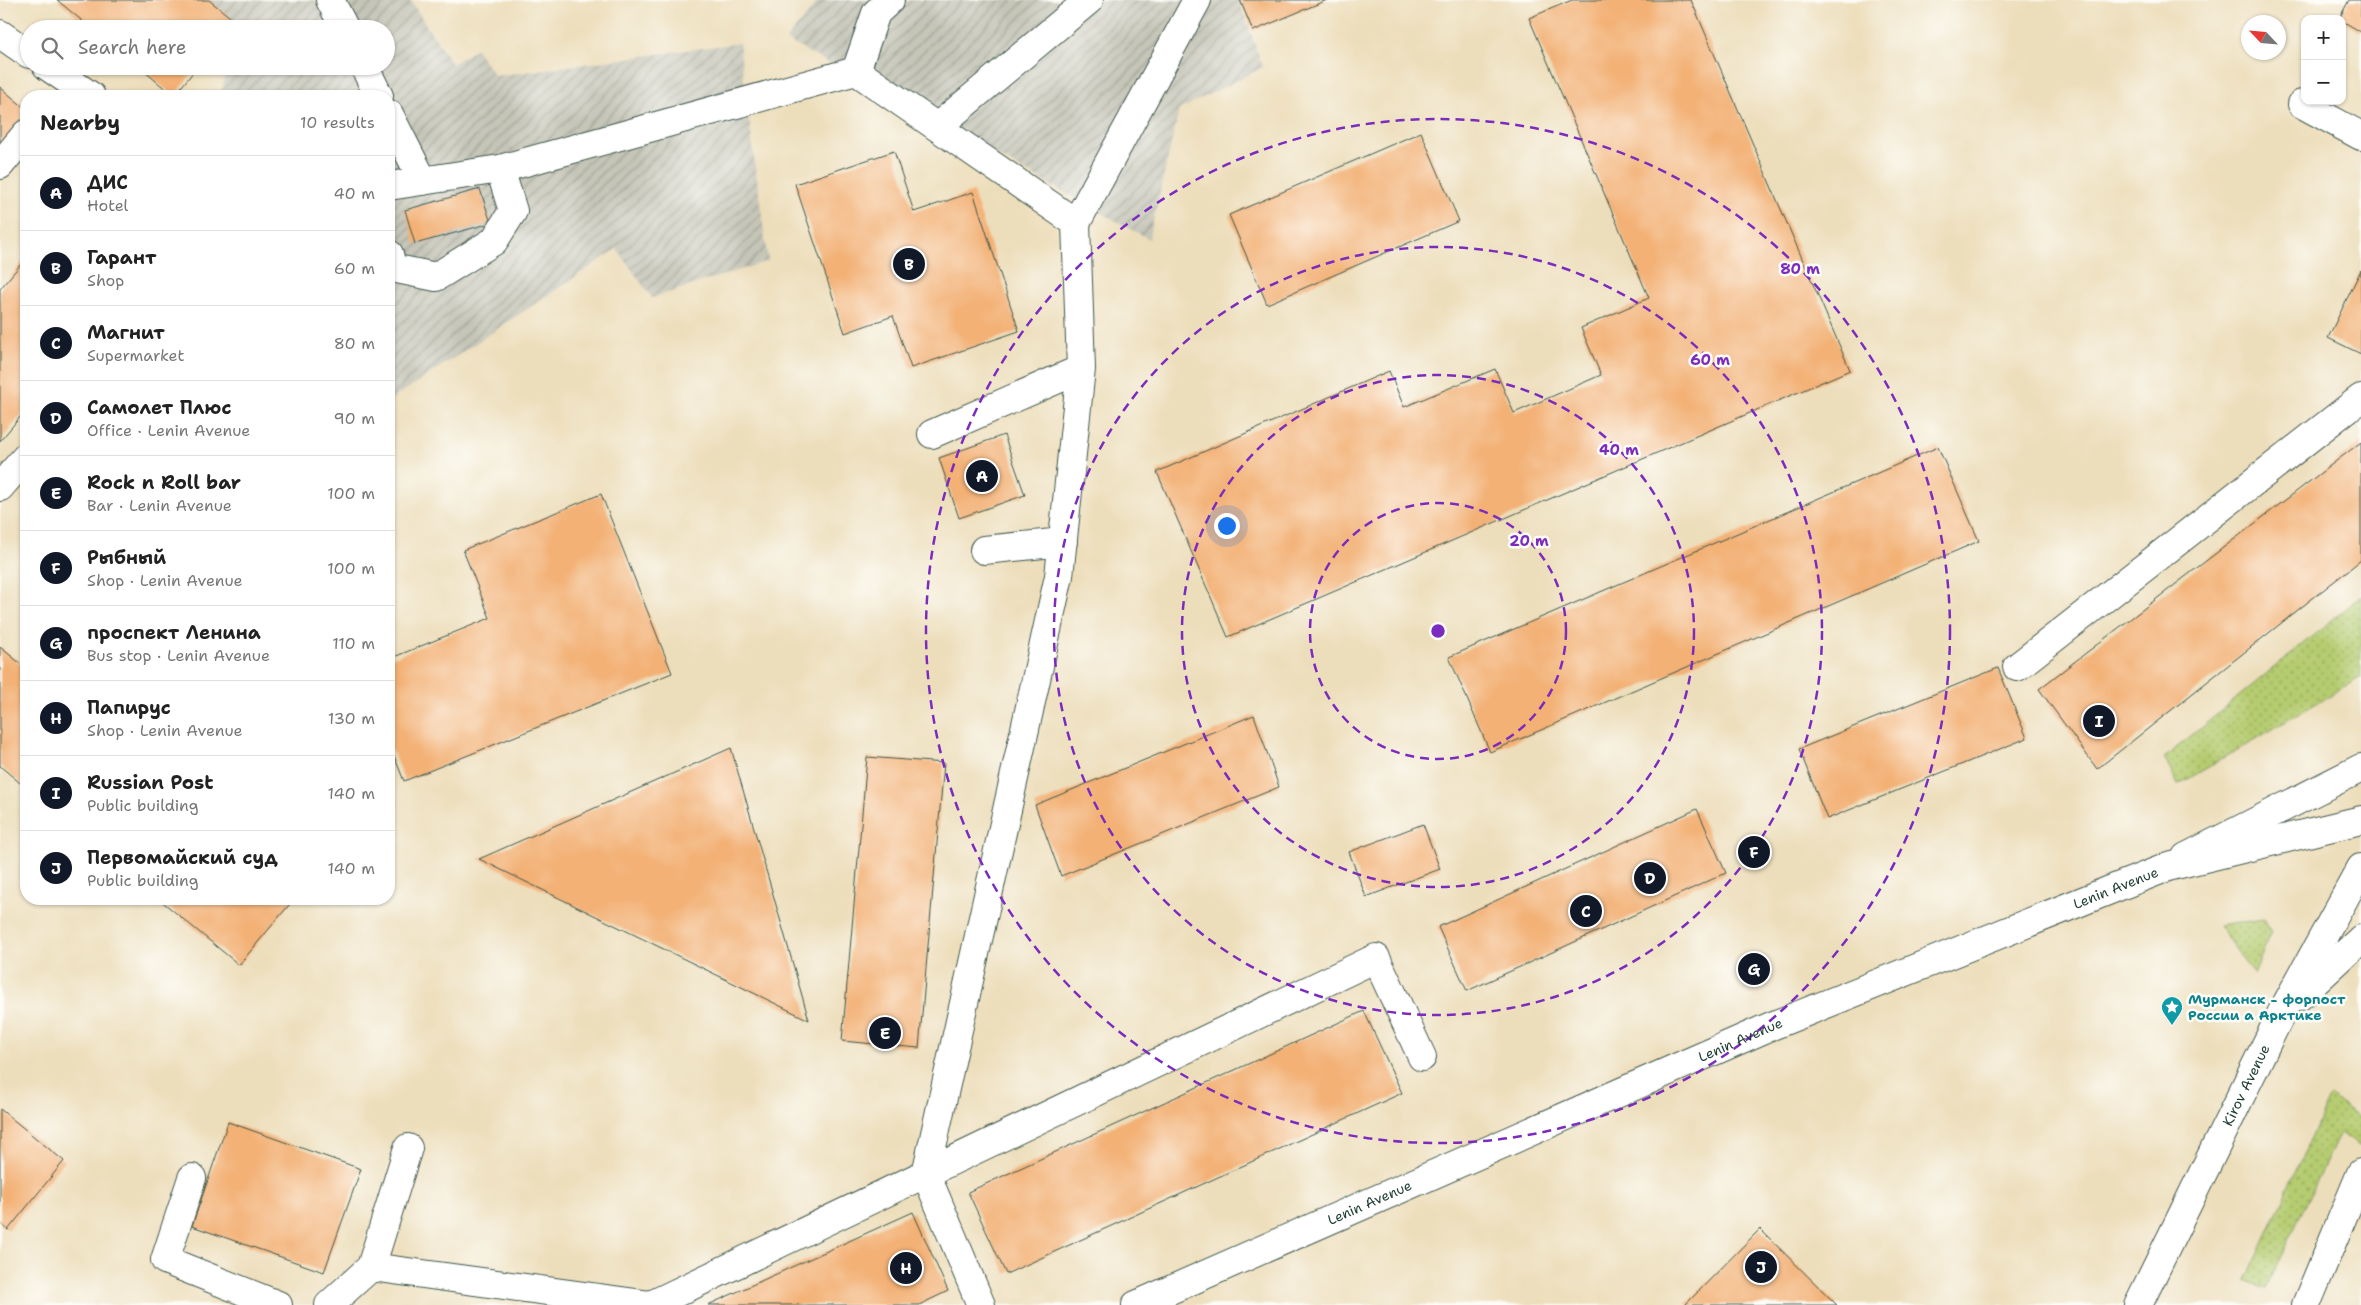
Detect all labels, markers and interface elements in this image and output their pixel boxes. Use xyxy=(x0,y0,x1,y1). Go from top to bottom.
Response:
north arrow xyxy=(2241,15,2286,60)
map controls xyxy=(2301,15,2346,105)
button: + xyxy=(2301,15,2346,60)
search box xyxy=(20,20,395,75)
icon: search xyxy=(38,34,66,62)
text: Search here xyxy=(78,35,187,60)
button: − xyxy=(2301,60,2346,105)
text: Nearby xyxy=(40,109,120,137)
text: 10 results xyxy=(300,112,375,133)
text: ДИС xyxy=(87,170,128,195)
text: A xyxy=(50,183,62,204)
text: 40 m xyxy=(333,183,375,204)
text: Hotel xyxy=(87,195,128,216)
text: Гарант xyxy=(87,245,156,270)
pin: B xyxy=(893,245,925,283)
text: B xyxy=(51,258,61,279)
text: 60 m xyxy=(334,258,375,279)
text: 80 m xyxy=(1780,259,1820,279)
text: Shop xyxy=(87,270,124,291)
text: Магнит xyxy=(87,320,165,345)
text: C xyxy=(51,333,61,354)
text: 80 m xyxy=(334,333,375,354)
text: Supermarket xyxy=(87,345,184,366)
text: 60 m xyxy=(1690,350,1730,370)
text: Самолет Плюс xyxy=(87,395,232,420)
text: D xyxy=(50,408,62,429)
text: 90 m xyxy=(334,408,375,429)
text: Office · Lenin Avenue xyxy=(87,420,250,441)
text: 40 m xyxy=(1599,440,1639,460)
pin: A xyxy=(966,457,998,495)
text: Rock n Roll bar xyxy=(87,470,241,495)
text: E xyxy=(51,483,61,504)
text: 100 m xyxy=(327,483,375,504)
text: Bar · Lenin Avenue xyxy=(87,495,232,516)
your location xyxy=(1214,513,1240,539)
text: 20 m xyxy=(1509,531,1549,551)
text: Рыбный xyxy=(87,545,166,570)
text: F xyxy=(51,558,61,579)
text: 100 m xyxy=(327,558,375,579)
text: Shop · Lenin Avenue xyxy=(87,570,243,591)
text: проспект Ленина xyxy=(87,620,261,645)
centre of rings xyxy=(1429,622,1447,640)
text: G xyxy=(50,633,62,654)
text: 110 m xyxy=(332,633,375,654)
text: Bus stop · Lenin Avenue xyxy=(87,645,270,666)
text: Папирус xyxy=(87,695,171,720)
pin: I xyxy=(2083,702,2115,740)
text: H xyxy=(50,708,62,729)
text: 130 m xyxy=(328,708,375,729)
text: Shop · Lenin Avenue xyxy=(87,720,243,741)
text: Russian Post xyxy=(87,770,213,795)
text: I xyxy=(52,783,60,804)
text: 140 m xyxy=(328,783,375,804)
text: Public building xyxy=(87,795,199,816)
pin: F xyxy=(1738,833,1770,871)
text: Первомайский суд xyxy=(87,845,278,870)
text: J xyxy=(51,858,61,879)
text: 140 m xyxy=(328,858,375,879)
pin: D xyxy=(1634,859,1666,897)
street label: Lenin Avenue xyxy=(2071,863,2161,913)
text: Public building xyxy=(87,870,199,891)
pin: C xyxy=(1570,892,1602,930)
pin: G xyxy=(1738,950,1770,988)
place label: Мурманск - форпост России а Арктике xyxy=(2188,990,2346,1024)
place icon: Мурманск - форпост России а Арктике xyxy=(2160,995,2184,1026)
pin: E xyxy=(869,1014,901,1052)
street label: Lenin Avenue xyxy=(1695,1014,1785,1066)
street label: Kirov Avenue xyxy=(2218,1041,2274,1129)
street label: Lenin Avenue xyxy=(1325,1176,1414,1229)
pin: J xyxy=(1745,1248,1777,1286)
pin: H xyxy=(890,1249,922,1287)

